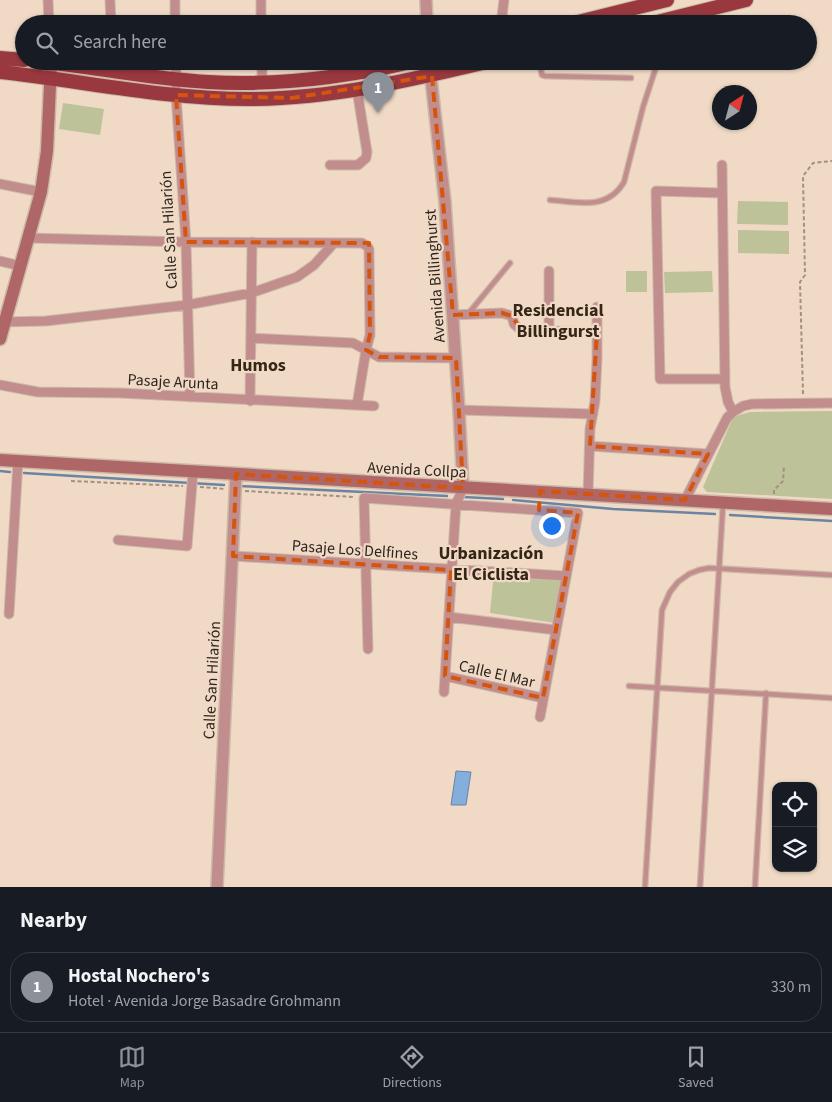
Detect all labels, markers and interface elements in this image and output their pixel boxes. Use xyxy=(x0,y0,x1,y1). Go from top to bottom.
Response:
search box xyxy=(15,15,817,70)
icon: search xyxy=(33,29,61,57)
text: Search here xyxy=(73,29,167,56)
pin: 1 xyxy=(362,72,394,113)
north arrow xyxy=(712,85,757,130)
street label: Calle San Hilarión xyxy=(155,170,183,290)
street label: Avenida Billinghurst xyxy=(419,208,451,343)
district label: Residencial Billingurst xyxy=(512,298,604,344)
district label: Humos xyxy=(230,353,286,378)
street label: Pasaje Arunta xyxy=(127,369,219,395)
street label: Avenida Collpa xyxy=(367,456,467,484)
your location xyxy=(539,513,565,539)
street label: Pasaje Los Delfines xyxy=(291,535,419,565)
district label: Urbanización El Ciclista xyxy=(438,541,544,587)
street label: Calle San Hilarión xyxy=(198,620,226,740)
street label: Calle El Mar xyxy=(457,655,537,694)
map controls xyxy=(772,782,817,872)
button: locate xyxy=(772,782,817,827)
button: layers xyxy=(772,827,817,872)
text: Nearby xyxy=(20,905,87,935)
text: Hostal Nochero's xyxy=(68,963,210,990)
text: 1 xyxy=(33,976,41,998)
text: 330 m xyxy=(771,976,811,998)
text: Hotel · Avenida Jorge Basadre Grohmann xyxy=(68,990,341,1012)
tab: Map xyxy=(118,1043,146,1093)
tab: Directions xyxy=(382,1043,442,1093)
tab: Saved xyxy=(678,1043,714,1093)

